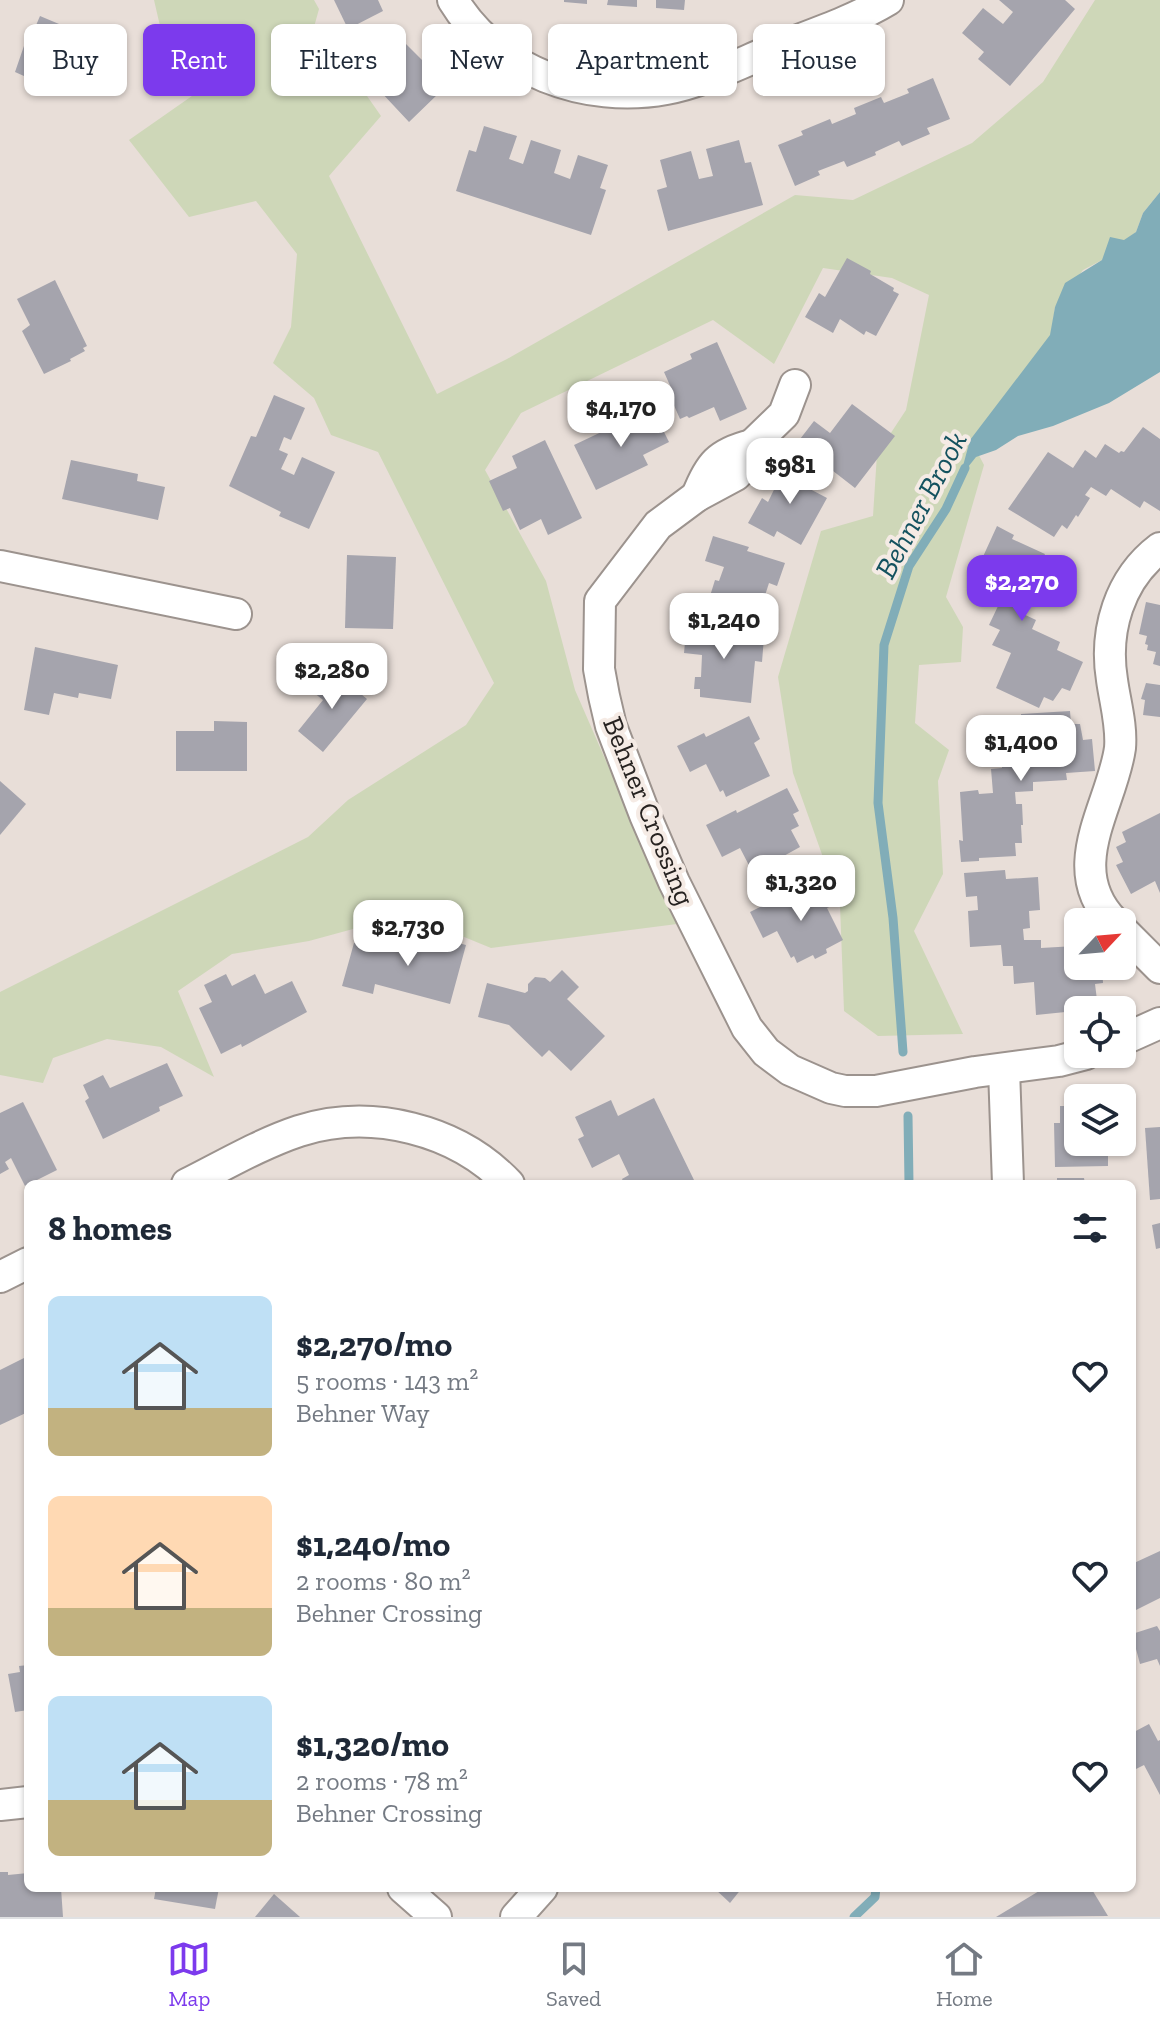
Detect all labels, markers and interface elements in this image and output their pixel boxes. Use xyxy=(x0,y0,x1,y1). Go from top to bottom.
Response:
chip: Buy xyxy=(24,24,127,96)
chip: Rent xyxy=(143,24,255,96)
chip: Filters xyxy=(271,24,406,96)
chip: New xyxy=(422,24,532,96)
chip: Apartment xyxy=(548,24,737,96)
chip: House xyxy=(753,24,885,96)
pin: $4,170 xyxy=(556,381,686,449)
text: $4,170 xyxy=(585,391,657,423)
water label: Behner Brook xyxy=(867,425,975,585)
pin: $981 xyxy=(743,438,837,506)
text: $981 xyxy=(764,448,816,480)
pin: $2,270 xyxy=(957,555,1087,623)
text: $2,270 xyxy=(985,565,1059,597)
pin: $1,240 xyxy=(659,593,789,661)
text: $1,240 xyxy=(688,603,760,635)
pin: $2,280 xyxy=(267,643,397,711)
text: $2,280 xyxy=(294,653,370,685)
street label: Behner Crossing xyxy=(596,712,702,910)
pin: $1,400 xyxy=(956,715,1086,783)
text: $1,400 xyxy=(984,725,1058,757)
pin: $1,320 xyxy=(736,855,866,923)
text: $1,320 xyxy=(765,865,837,897)
pin: $2,730 xyxy=(343,900,473,968)
north arrow xyxy=(1064,908,1136,980)
map controls xyxy=(1064,908,1136,1156)
text: $2,730 xyxy=(371,910,445,942)
button: locate xyxy=(1064,996,1136,1068)
button: layers xyxy=(1064,1084,1136,1156)
icon: filters xyxy=(1068,1206,1112,1250)
text: 8 homes xyxy=(48,1208,172,1249)
text: $2,270/mo xyxy=(296,1324,452,1365)
icon: home xyxy=(112,1328,208,1424)
icon: heart xyxy=(1068,1354,1112,1398)
text: 5 rooms · 143 m² xyxy=(296,1365,478,1397)
text: Behner Way xyxy=(296,1397,430,1429)
text: $1,240/mo xyxy=(296,1524,450,1565)
icon: home xyxy=(112,1528,208,1624)
icon: heart xyxy=(1068,1554,1112,1598)
text: 2 rooms · 80 m² xyxy=(296,1565,471,1597)
text: Behner Crossing xyxy=(296,1597,482,1629)
text: $1,320/mo xyxy=(296,1724,449,1765)
icon: home xyxy=(112,1728,208,1824)
icon: heart xyxy=(1068,1754,1112,1798)
text: 2 rooms · 78 m² xyxy=(296,1765,468,1797)
text: Behner Crossing xyxy=(296,1797,482,1829)
tab: Map xyxy=(167,1937,211,2012)
tab: Saved xyxy=(546,1937,601,2012)
tab: Home xyxy=(936,1937,993,2012)

